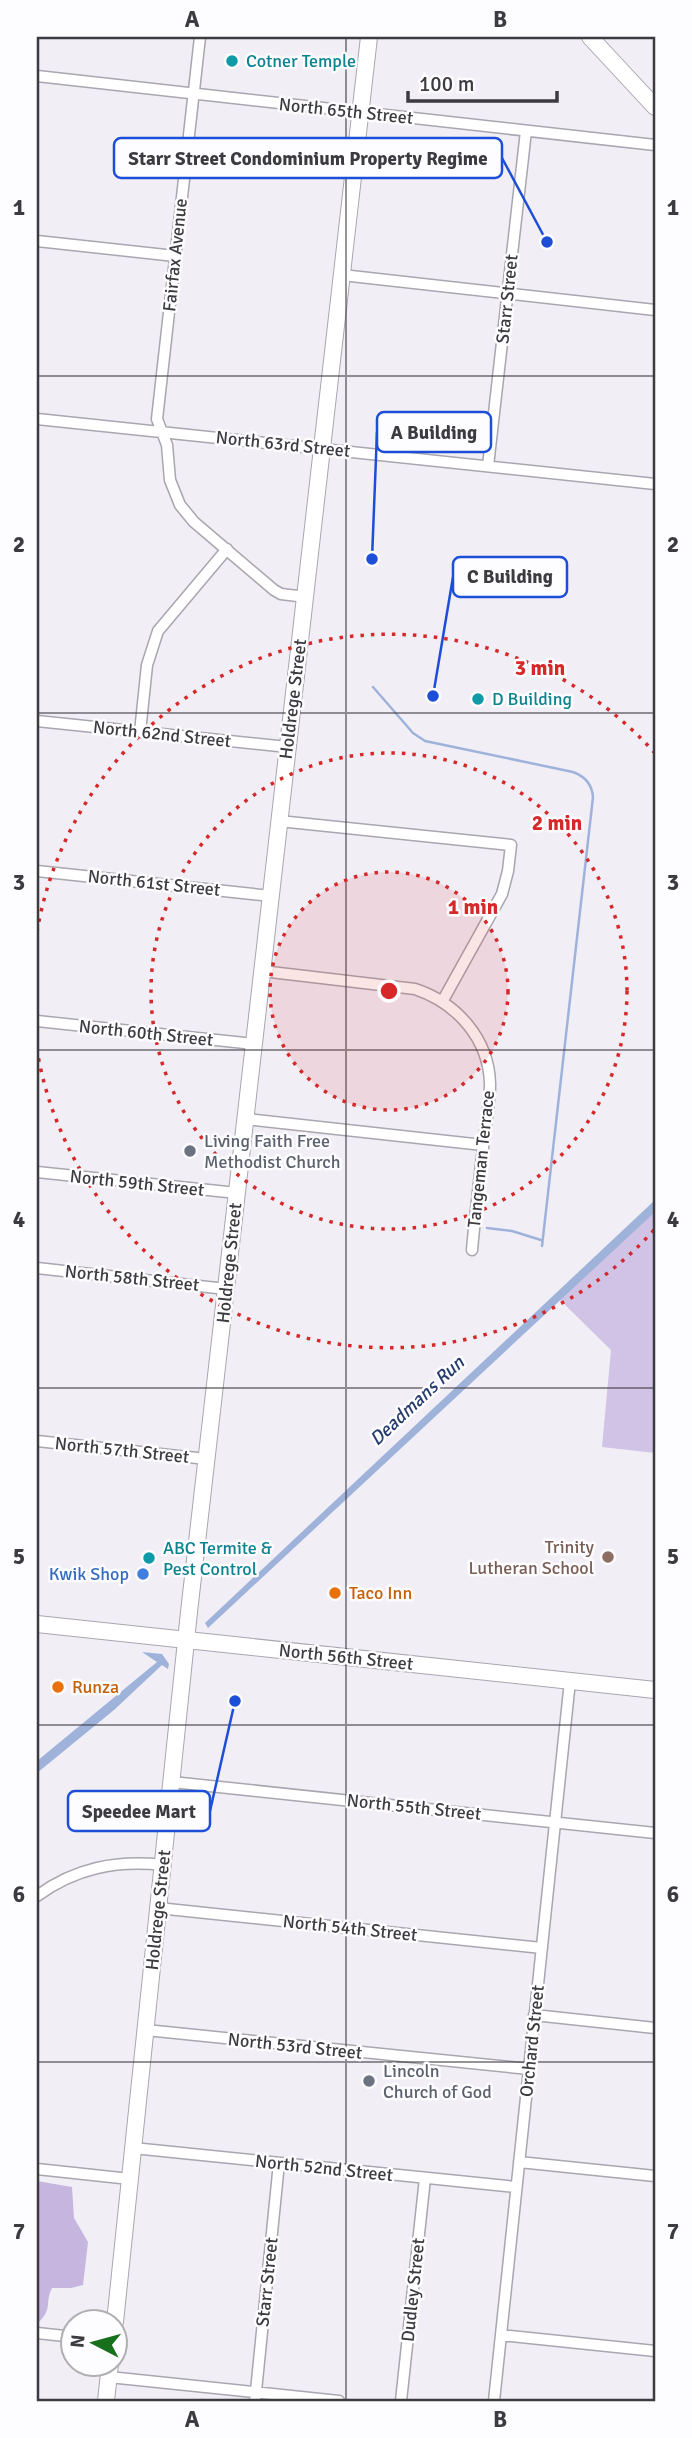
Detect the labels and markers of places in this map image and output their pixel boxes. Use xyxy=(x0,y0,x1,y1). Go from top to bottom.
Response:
place label: Cotner Temple xyxy=(246,50,356,72)
marker: Cotner Temple xyxy=(224,53,240,69)
callout: Starr Street Condominium Property Regime xyxy=(114,138,502,178)
callout: A Building xyxy=(377,412,491,452)
callout: C Building xyxy=(453,557,567,597)
place label: D Building xyxy=(492,688,572,710)
marker: D Building xyxy=(470,691,486,707)
centre of rings xyxy=(377,979,401,1003)
place label: Living Faith Free Methodist Church xyxy=(204,1130,341,1173)
marker: Living Faith Free Methodist Church xyxy=(182,1143,198,1159)
place label: Trinity Lutheran School xyxy=(468,1536,595,1579)
place label: ABC Termite & Pest Control xyxy=(163,1537,272,1580)
marker: Trinity Lutheran School xyxy=(600,1549,616,1565)
marker: ABC Termite & Pest Control xyxy=(141,1550,157,1566)
place label: Kwik Shop xyxy=(49,1563,129,1585)
marker: Kwik Shop xyxy=(135,1566,151,1582)
place label: Taco Inn xyxy=(349,1582,412,1604)
marker: Taco Inn xyxy=(327,1585,343,1601)
place label: Runza xyxy=(72,1676,119,1698)
marker: Runza xyxy=(50,1679,66,1695)
callout: Speedee Mart xyxy=(68,1791,210,1831)
place label: Lincoln Church of God xyxy=(383,2060,492,2103)
marker: Lincoln Church of God xyxy=(361,2073,377,2089)

